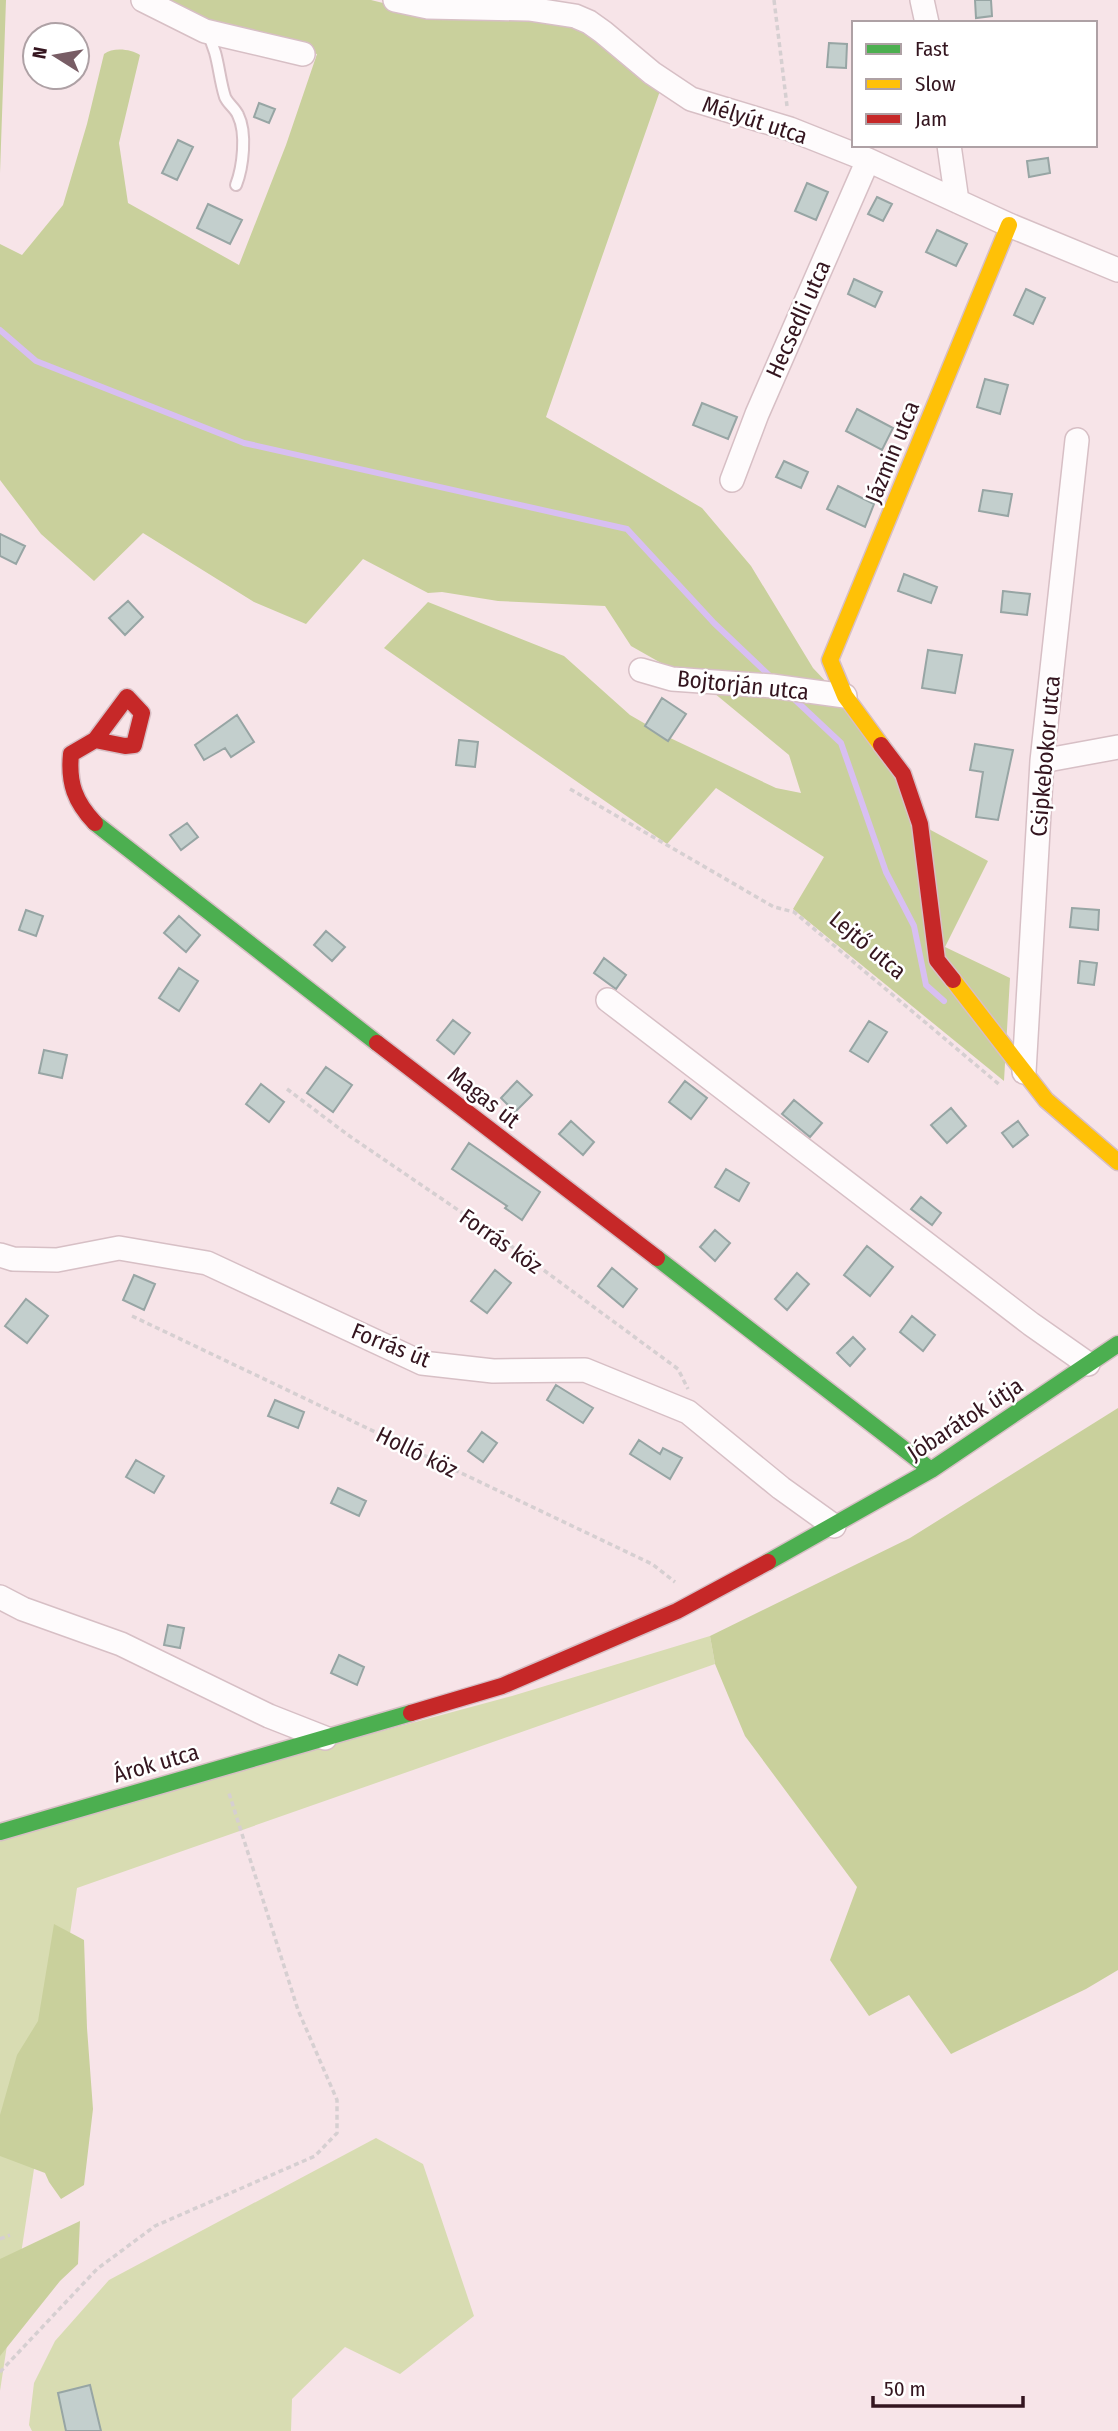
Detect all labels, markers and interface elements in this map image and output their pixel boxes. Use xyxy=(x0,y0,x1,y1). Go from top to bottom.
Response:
north arrow xyxy=(21,21,91,91)
legend xyxy=(852,21,1097,147)
text: Fast xyxy=(915,36,949,62)
text: N xyxy=(27,45,52,61)
text: Slow xyxy=(915,71,956,97)
street label: Mélyút utca xyxy=(699,90,811,150)
text: Jam xyxy=(915,106,947,132)
street label: Hecsedli utca xyxy=(760,256,836,382)
street label: Jázmin utca xyxy=(859,397,925,507)
street label: Bojtorján utca xyxy=(676,664,810,706)
street label: Csipkebokor utca xyxy=(1024,674,1066,838)
street label: Lejtő utca xyxy=(824,905,912,985)
street label: Magas út xyxy=(442,1060,526,1134)
street label: Forrás köz xyxy=(454,1202,548,1280)
street label: Forrás út xyxy=(347,1317,435,1374)
street label: Jóbarátok útja xyxy=(902,1371,1028,1467)
street label: Holló köz xyxy=(372,1420,462,1484)
street label: Árok utca xyxy=(110,1736,202,1789)
scale bar xyxy=(873,2364,1024,2408)
text: 50 m xyxy=(884,2376,926,2402)

